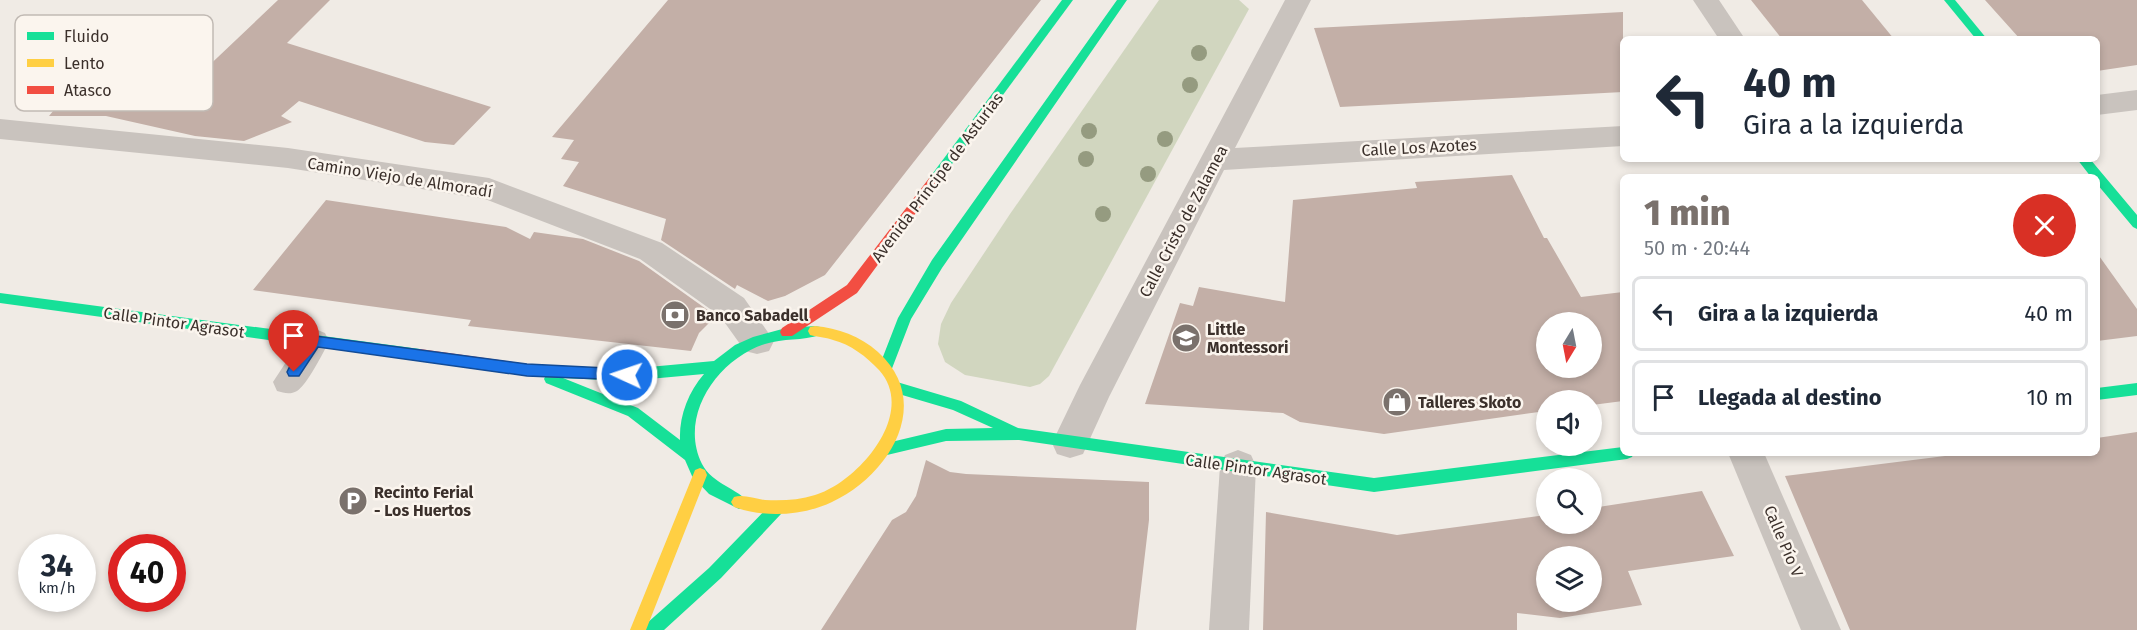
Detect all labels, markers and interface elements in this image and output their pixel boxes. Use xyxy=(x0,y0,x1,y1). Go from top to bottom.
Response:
legend xyxy=(15,15,213,111)
text: Fluido xyxy=(64,27,109,46)
text: Lento xyxy=(64,54,105,73)
text: 40 m xyxy=(1743,58,1837,108)
icon: left xyxy=(1644,60,1722,138)
text: Atasco xyxy=(64,81,112,100)
street label: Avenida Príncipe de Asturias xyxy=(868,89,1007,266)
text: Gira a la izquierda xyxy=(1743,109,1964,141)
street label: Calle Los Azotes xyxy=(1361,135,1477,160)
street label: Calle Cristo de Zalamea xyxy=(1135,142,1232,300)
street label: Camino Viejo de Almoradí xyxy=(306,153,494,202)
text: 1 min xyxy=(1644,191,1730,235)
button: close xyxy=(2013,194,2076,257)
text: 50 m · 20:44 xyxy=(1644,236,1750,260)
icon: left xyxy=(1647,297,1680,330)
bank icon: Banco Sabadell xyxy=(659,299,691,331)
text: Gira a la izquierda xyxy=(1698,300,1878,327)
text: 40 m xyxy=(2024,300,2073,327)
street label: Calle Pintor Agrasot xyxy=(102,303,246,342)
place label: Banco Sabadell xyxy=(696,306,809,325)
pin xyxy=(268,310,319,372)
north arrow xyxy=(1536,312,1602,378)
map controls xyxy=(1536,312,1602,612)
icon: arrive xyxy=(277,319,310,352)
place label: Little Montessori xyxy=(1207,320,1289,357)
school or university icon: Little Montessori xyxy=(1170,322,1202,354)
position arrow xyxy=(595,343,659,407)
icon: arrive xyxy=(1647,381,1680,414)
text: Llegada al destino xyxy=(1698,384,1882,411)
text: 10 m xyxy=(2027,384,2073,411)
shop icon: Talleres Skoto xyxy=(1381,386,1413,418)
button: sound xyxy=(1536,390,1602,456)
place label: Talleres Skoto xyxy=(1418,393,1521,412)
street label: Calle Pintor Agrasot xyxy=(1184,450,1328,489)
button: search xyxy=(1536,468,1602,534)
place label: Recinto Ferial - Los Huertos xyxy=(374,483,473,520)
parking icon: Recinto Ferial - Los Huertos xyxy=(337,485,369,517)
street label: Calle Pío V xyxy=(1760,503,1807,580)
speed limit sign: 40 xyxy=(108,534,186,612)
button: layers xyxy=(1536,546,1602,612)
text: 34 xyxy=(41,548,73,584)
text: km/h xyxy=(38,579,76,597)

